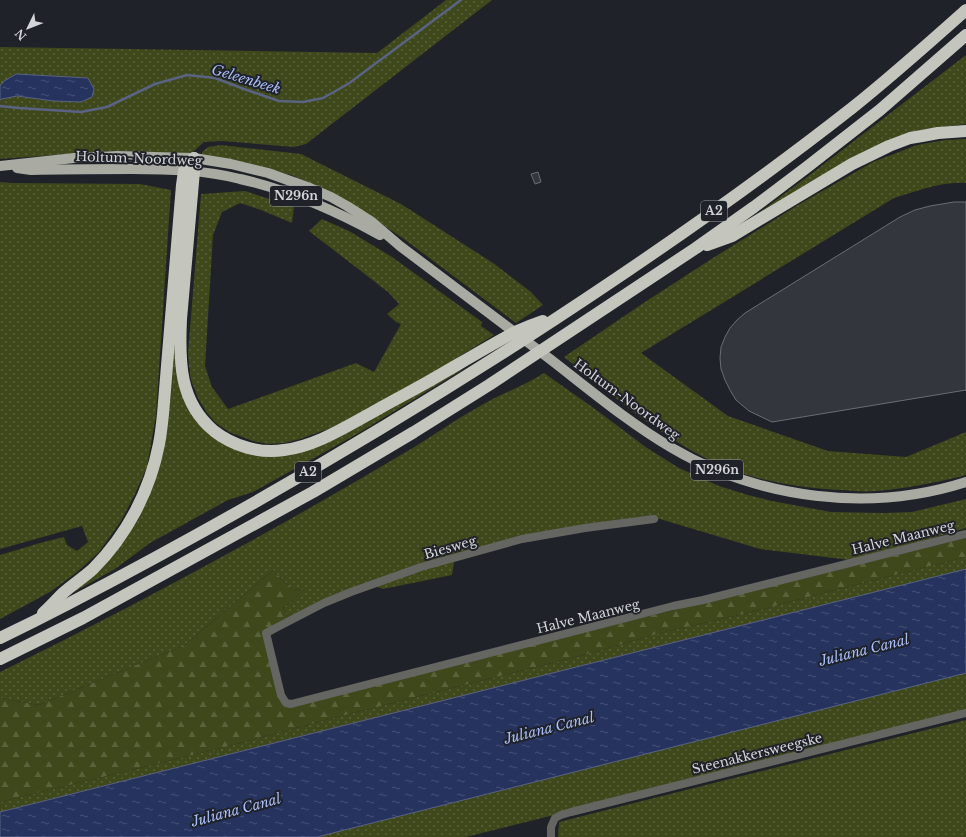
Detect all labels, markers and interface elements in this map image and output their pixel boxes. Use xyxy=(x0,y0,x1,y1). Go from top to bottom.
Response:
north arrow xyxy=(8,8,48,48)
text: N xyxy=(12,26,29,43)
water label: Geleenbeek xyxy=(209,60,283,98)
street label: Holtum-Noordweg xyxy=(75,148,203,169)
road number: N296n xyxy=(270,186,322,206)
road number: A2 xyxy=(701,201,727,221)
street label: Holtum-Noordweg xyxy=(570,355,683,444)
road number: N296n xyxy=(691,460,743,480)
road number: A2 xyxy=(295,462,321,482)
street label: Halve Maanweg xyxy=(850,516,957,559)
street label: Biesweg xyxy=(422,532,479,563)
street label: Halve Maanweg xyxy=(535,595,642,638)
water label: Juliana Canal xyxy=(816,630,911,670)
water label: Juliana Canal xyxy=(501,708,596,748)
street label: Steenakkersweegske xyxy=(690,729,824,778)
water label: Juliana Canal xyxy=(188,789,283,831)

